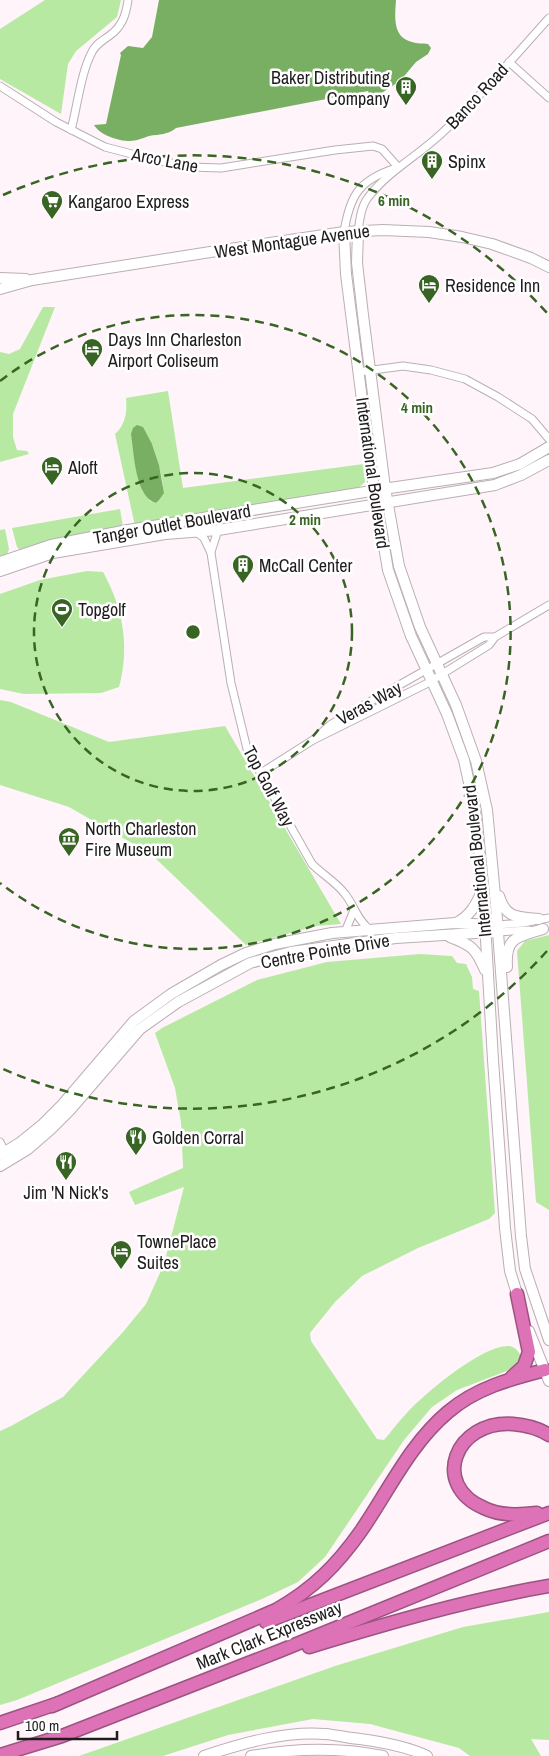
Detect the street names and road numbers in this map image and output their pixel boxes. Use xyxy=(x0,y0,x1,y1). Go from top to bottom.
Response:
street label: Banco Road xyxy=(440,58,514,134)
street label: Arco Lane xyxy=(129,141,200,179)
street label: West Montague Avenue xyxy=(213,218,371,264)
street label: International Boulevard xyxy=(350,396,396,550)
street label: Tanger Outlet Boulevard xyxy=(91,498,253,550)
street label: Veras Way xyxy=(332,675,407,731)
street label: Top Golf Way xyxy=(237,741,301,831)
street label: International Boulevard xyxy=(457,784,497,938)
street label: Centre Pointe Drive xyxy=(259,927,391,975)
street label: Mark Clark Expressway xyxy=(192,1594,346,1676)

